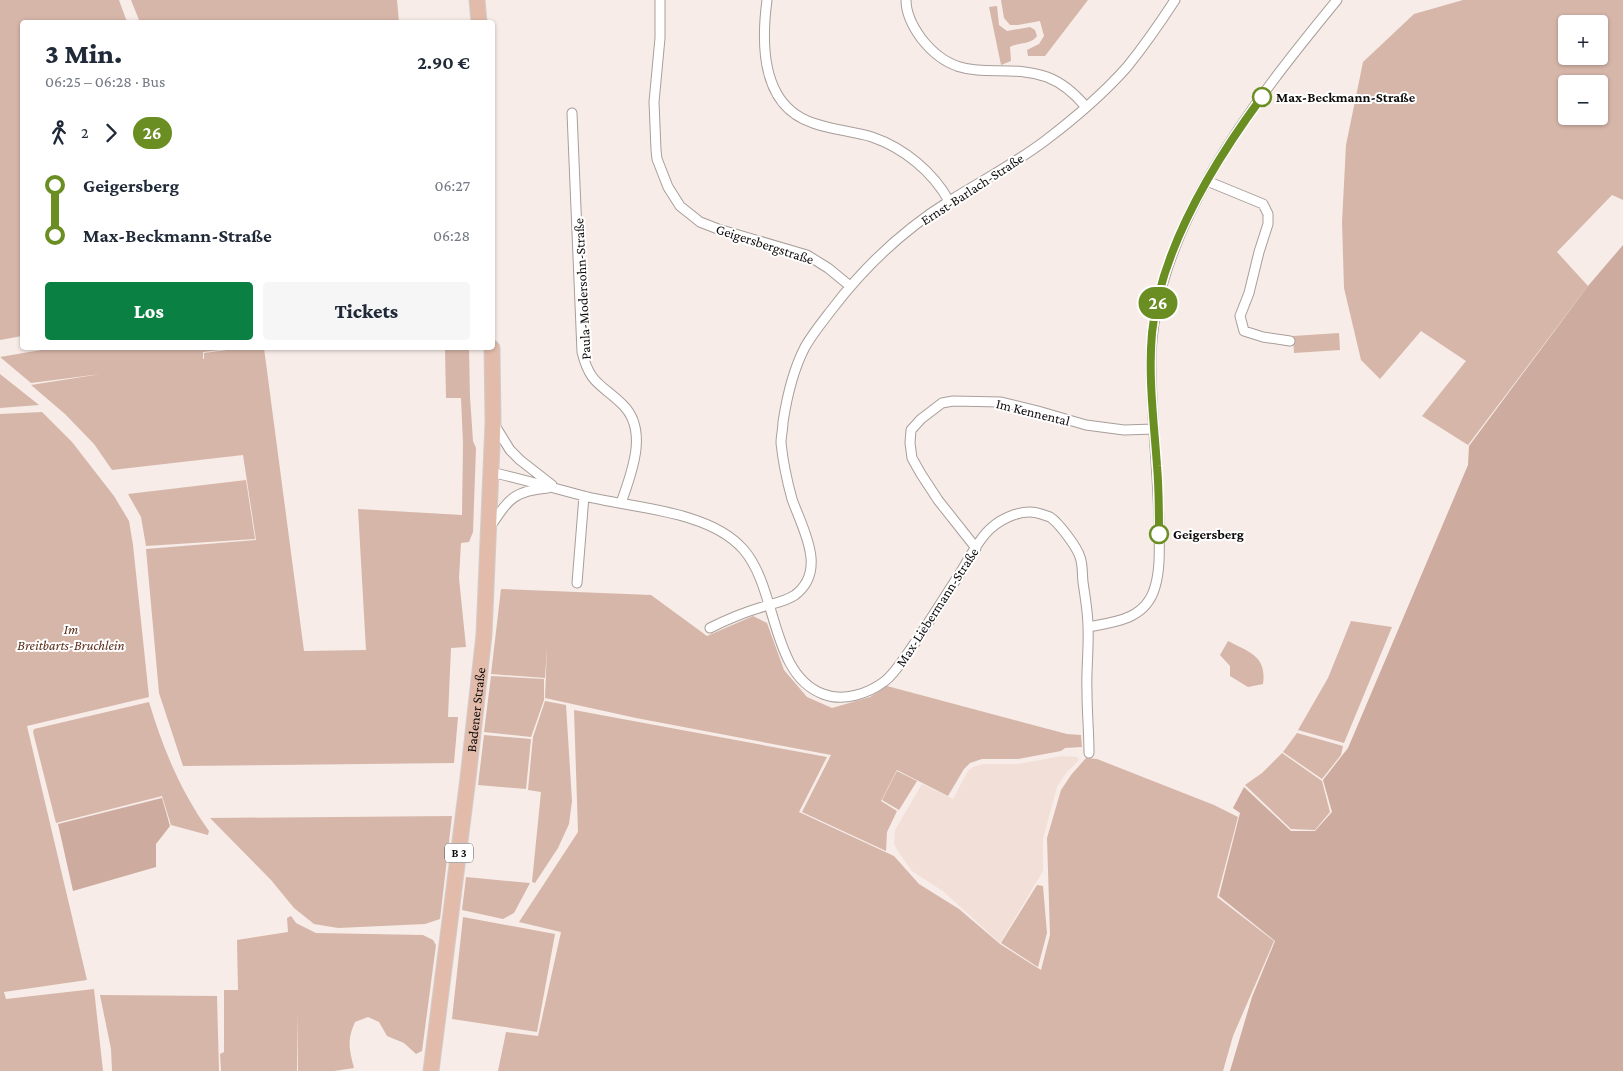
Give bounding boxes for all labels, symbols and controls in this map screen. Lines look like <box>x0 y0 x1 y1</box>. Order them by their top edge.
map controls <box>1558 15 1608 125</box>
button: + <box>1558 15 1608 65</box>
text: 3 Min. <box>45 38 122 69</box>
text: 2.90 € <box>417 52 470 73</box>
text: 06:25 – 06:28 · Bus <box>45 73 165 90</box>
button: − <box>1558 75 1608 125</box>
marker: Max-Beckmann-Straße <box>1252 87 1272 107</box>
place label: Max-Beckmann-Straße <box>1276 89 1416 105</box>
icon: walk <box>45 119 73 147</box>
icon: forward <box>97 119 125 147</box>
text: 26 <box>143 123 162 143</box>
text: 2 <box>81 124 89 141</box>
street label: Ernst-Barlach-Straße <box>918 150 1026 228</box>
text: Geigersberg <box>83 175 179 196</box>
text: 06:27 <box>434 177 470 194</box>
street label: Paula-Modersohn-Straße <box>570 218 594 360</box>
street label: Geigersbergstraße <box>714 221 816 267</box>
text: Max-Beckmann-Straße <box>83 225 272 246</box>
text: 06:28 <box>433 227 470 244</box>
button: Los <box>45 282 253 340</box>
button: Tickets <box>263 282 470 340</box>
line badge: 26 <box>1136 287 1180 319</box>
text: 26 <box>1148 293 1168 313</box>
street label: Im Kennental <box>994 395 1072 429</box>
marker: Geigersberg <box>1149 524 1169 544</box>
place label: Geigersberg <box>1173 526 1244 542</box>
street label: Max-Liebermann-Straße <box>892 544 982 670</box>
park label: Im Breitbarts-Bruchlein <box>17 621 125 653</box>
street label: Badener Straße <box>463 666 488 753</box>
road number: B 3 <box>445 844 473 862</box>

